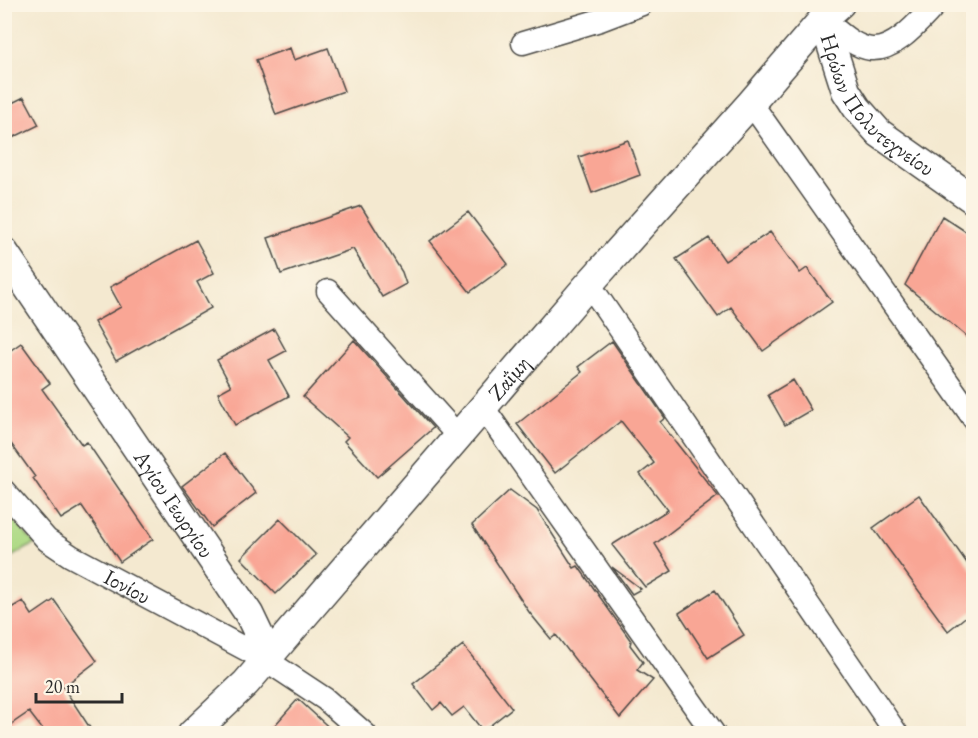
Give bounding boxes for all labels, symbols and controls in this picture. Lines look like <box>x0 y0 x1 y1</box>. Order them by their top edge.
street label: Ηρώων Πολυτεχνείου <box>814 30 940 183</box>
street label: Ζαΐμη <box>481 349 536 407</box>
street label: Αγίου Γεωργίου <box>127 444 221 564</box>
street label: Ιονίου <box>99 562 156 611</box>
scale bar <box>36 666 122 704</box>
text: 20 m <box>45 675 80 698</box>

